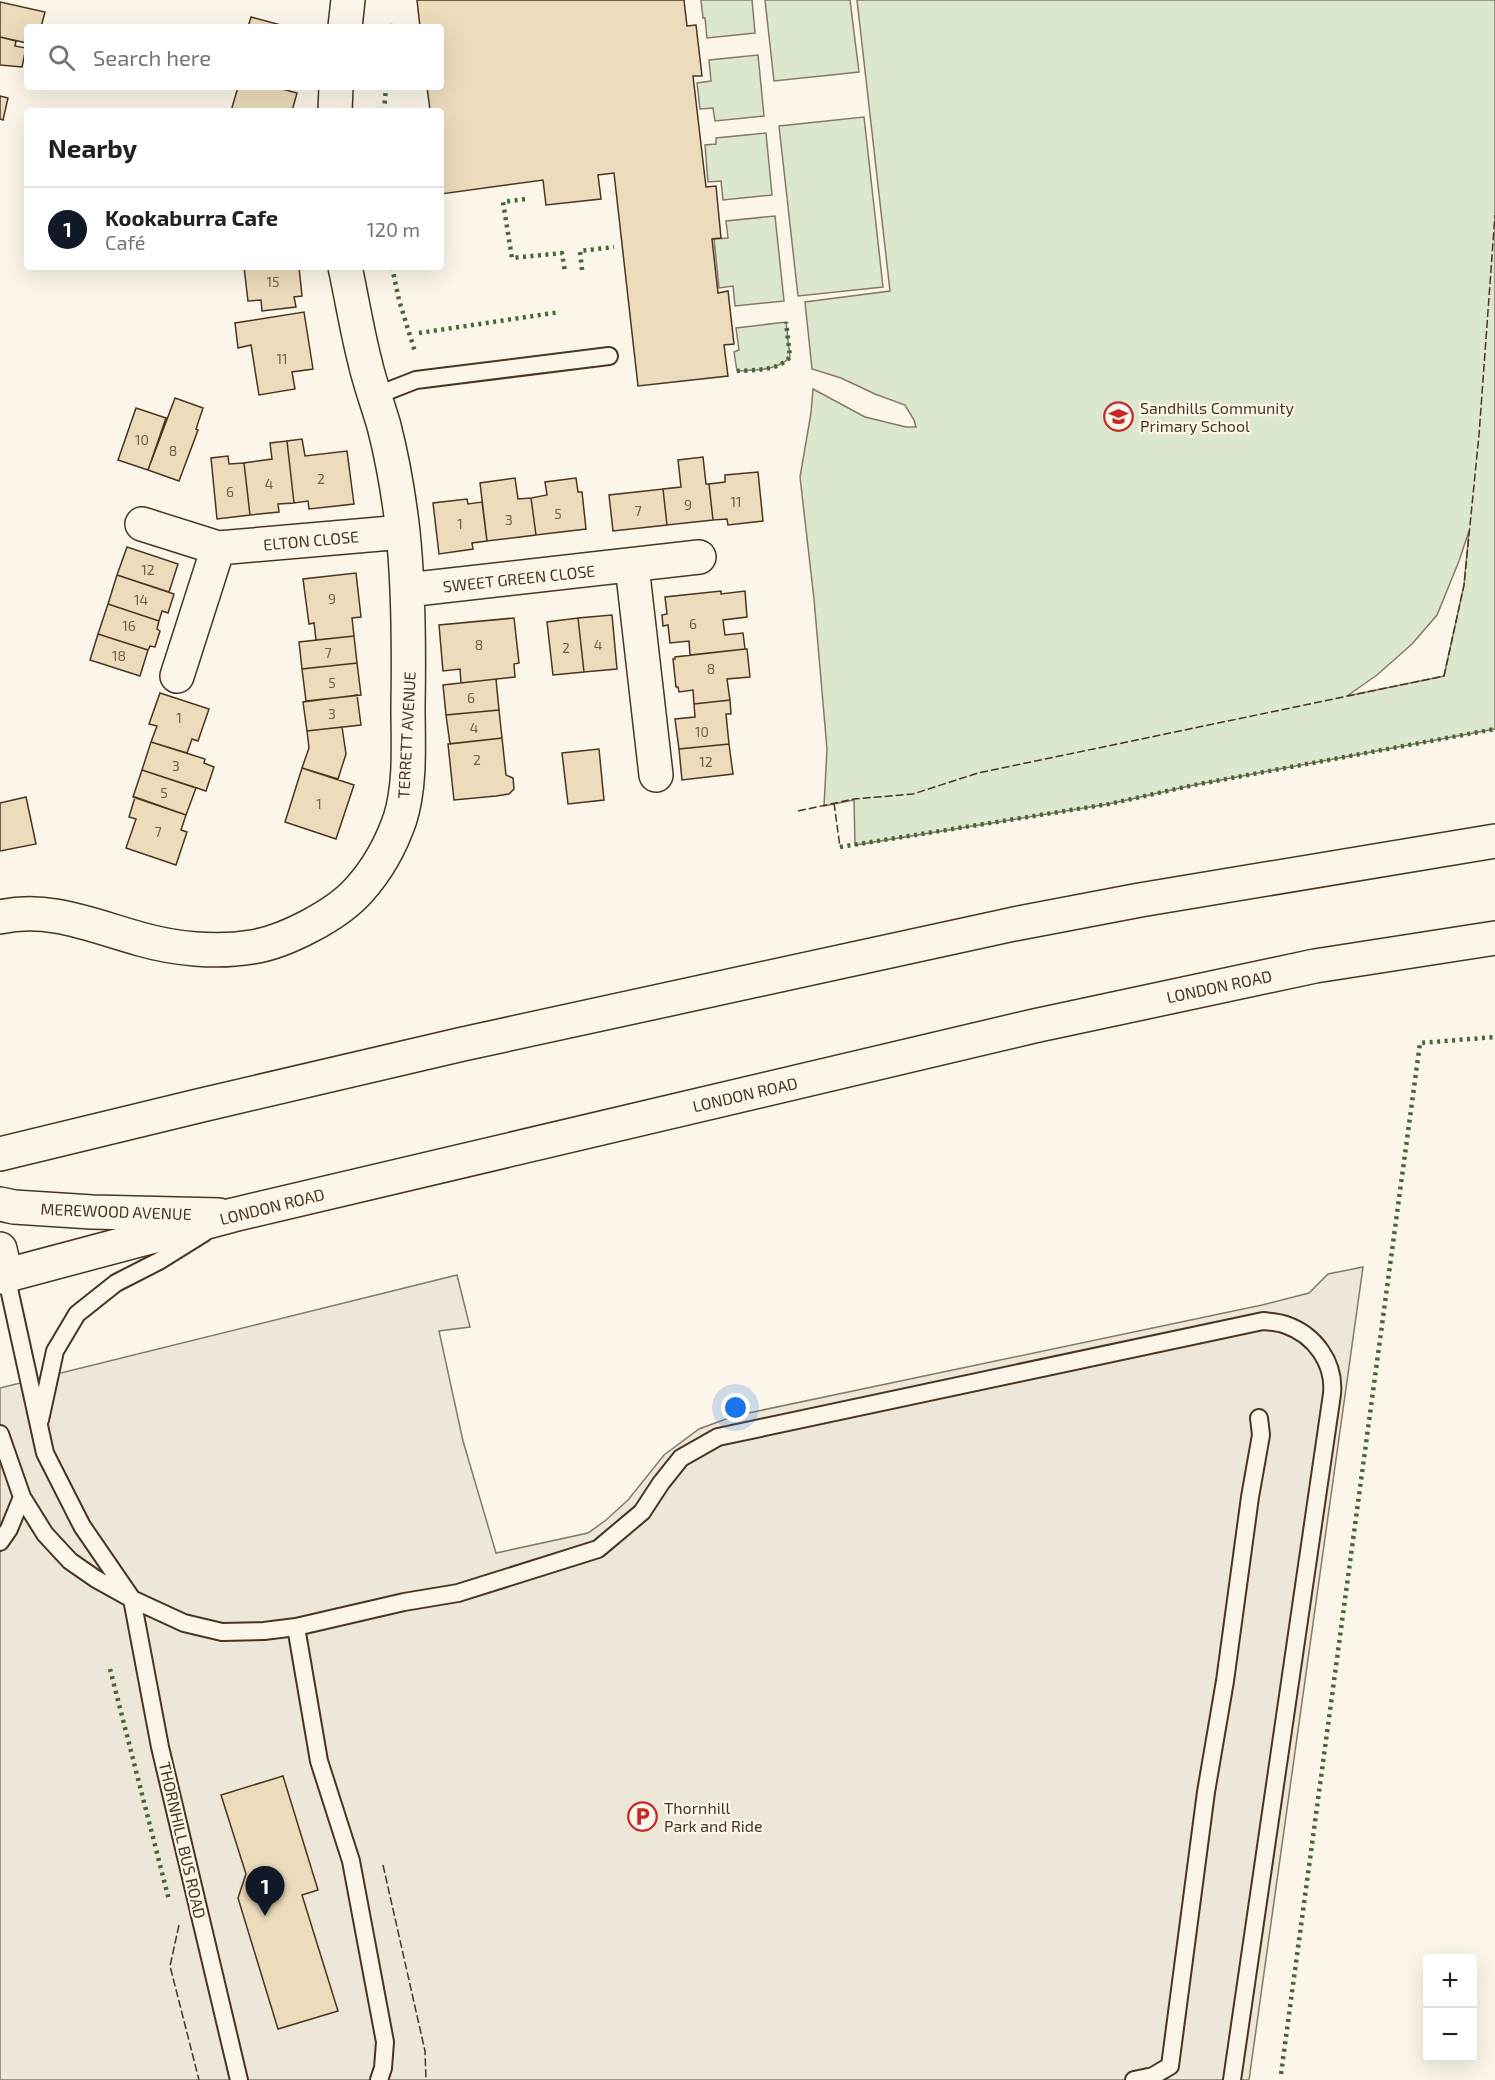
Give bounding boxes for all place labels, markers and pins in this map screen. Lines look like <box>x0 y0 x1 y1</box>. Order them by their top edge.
place label: Sandhills Community Primary School <box>1140 398 1294 435</box>
school or university icon: Sandhills Community Primary School <box>1103 400 1135 432</box>
place label: Thornhill Park and Ride <box>664 1798 763 1835</box>
parking icon: Thornhill Park and Ride <box>627 1800 659 1832</box>
pin: 1 <box>246 1866 284 1916</box>

